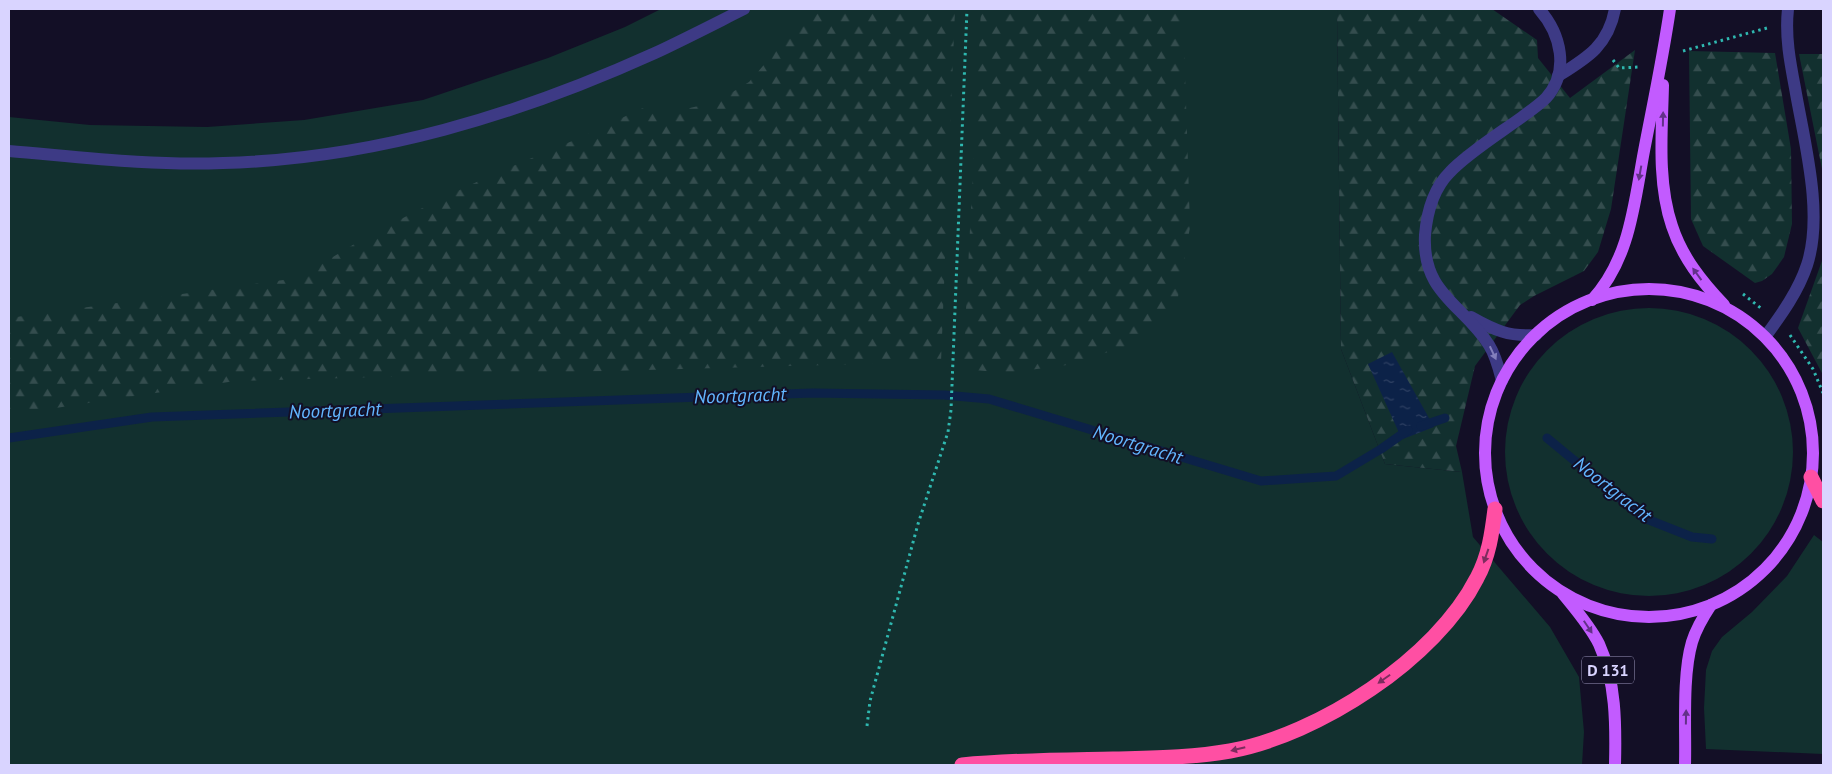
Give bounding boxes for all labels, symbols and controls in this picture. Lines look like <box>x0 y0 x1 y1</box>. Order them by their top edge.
one-way arrow <box>1659 111 1667 127</box>
one-way arrow <box>1635 166 1643 182</box>
one-way arrow <box>1692 267 1702 281</box>
one-way arrow <box>1489 346 1498 361</box>
water label: Noortgracht <box>693 381 788 409</box>
water label: Noortgracht <box>288 396 383 424</box>
water label: Noortgracht <box>1090 419 1187 469</box>
water label: Noortgracht <box>1569 451 1658 528</box>
one-way arrow <box>1482 549 1489 564</box>
one-way arrow <box>1583 620 1593 634</box>
road number: D 131 <box>1582 656 1634 684</box>
one-way arrow <box>1377 674 1391 684</box>
one-way arrow <box>1682 708 1690 724</box>
one-way arrow <box>1230 745 1245 753</box>

